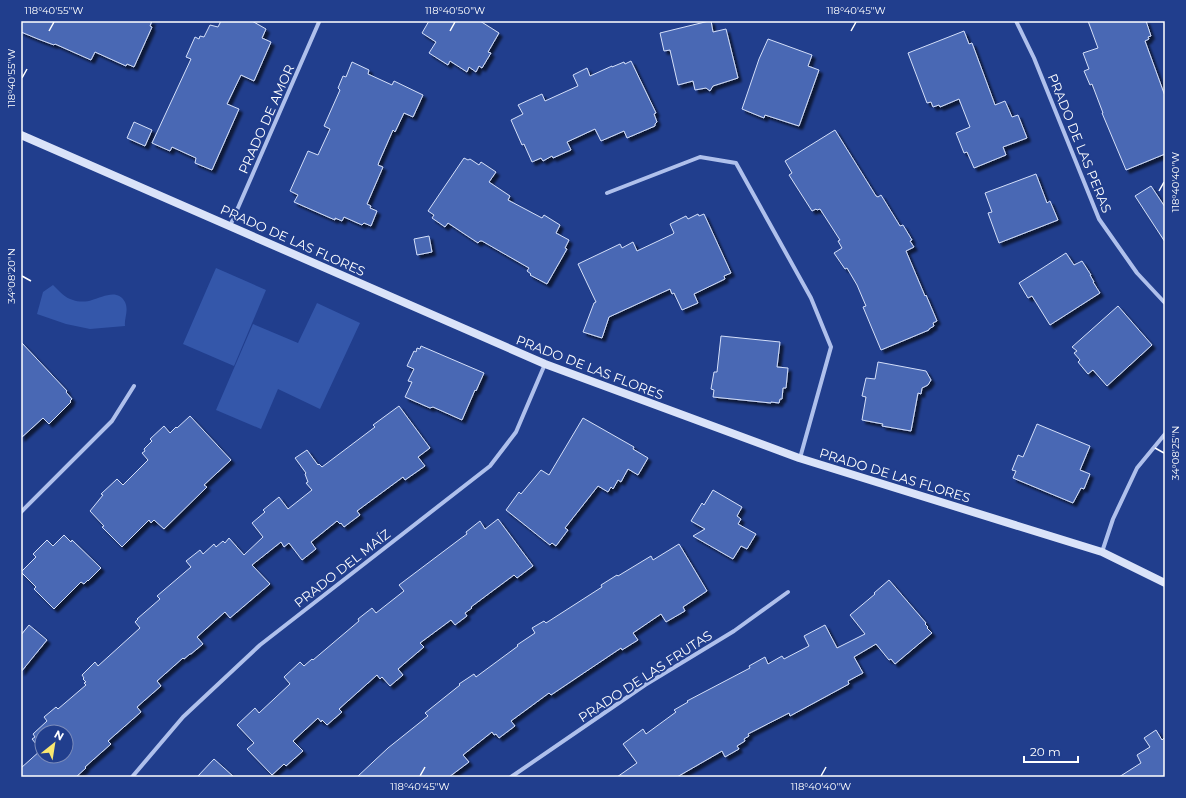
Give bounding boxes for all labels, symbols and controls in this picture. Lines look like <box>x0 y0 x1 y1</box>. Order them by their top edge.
text: 118°40'55"W <box>25 4 83 17</box>
text: 118°40'50"W <box>425 4 485 17</box>
text: 118°40'45"W <box>826 4 886 17</box>
text: 118°40'55"W <box>5 49 18 107</box>
street label: PRADO DE AMOR <box>235 62 297 176</box>
street label: PRADO DE LAS PERAS <box>1045 71 1115 215</box>
text: 118°40'40"W <box>1169 152 1182 212</box>
street label: PRADO DE LAS FLORES <box>218 201 368 279</box>
text: 34°08'20"N <box>5 248 18 304</box>
street label: PRADO DE LAS FLORES <box>514 331 666 403</box>
text: 34°08'25"N <box>1169 426 1182 480</box>
street label: PRADO DE LAS FLORES <box>818 444 972 506</box>
street label: PRADO DEL MAÍZ <box>291 525 394 611</box>
street label: PRADO DE LAS FRUTAS <box>575 627 715 725</box>
north arrow <box>34 724 74 764</box>
text: N <box>52 727 66 744</box>
scale bar <box>1024 738 1078 764</box>
text: 20 m <box>1030 744 1061 759</box>
text: 118°40'45"W <box>390 780 450 793</box>
text: 118°40'40"W <box>791 780 851 793</box>

